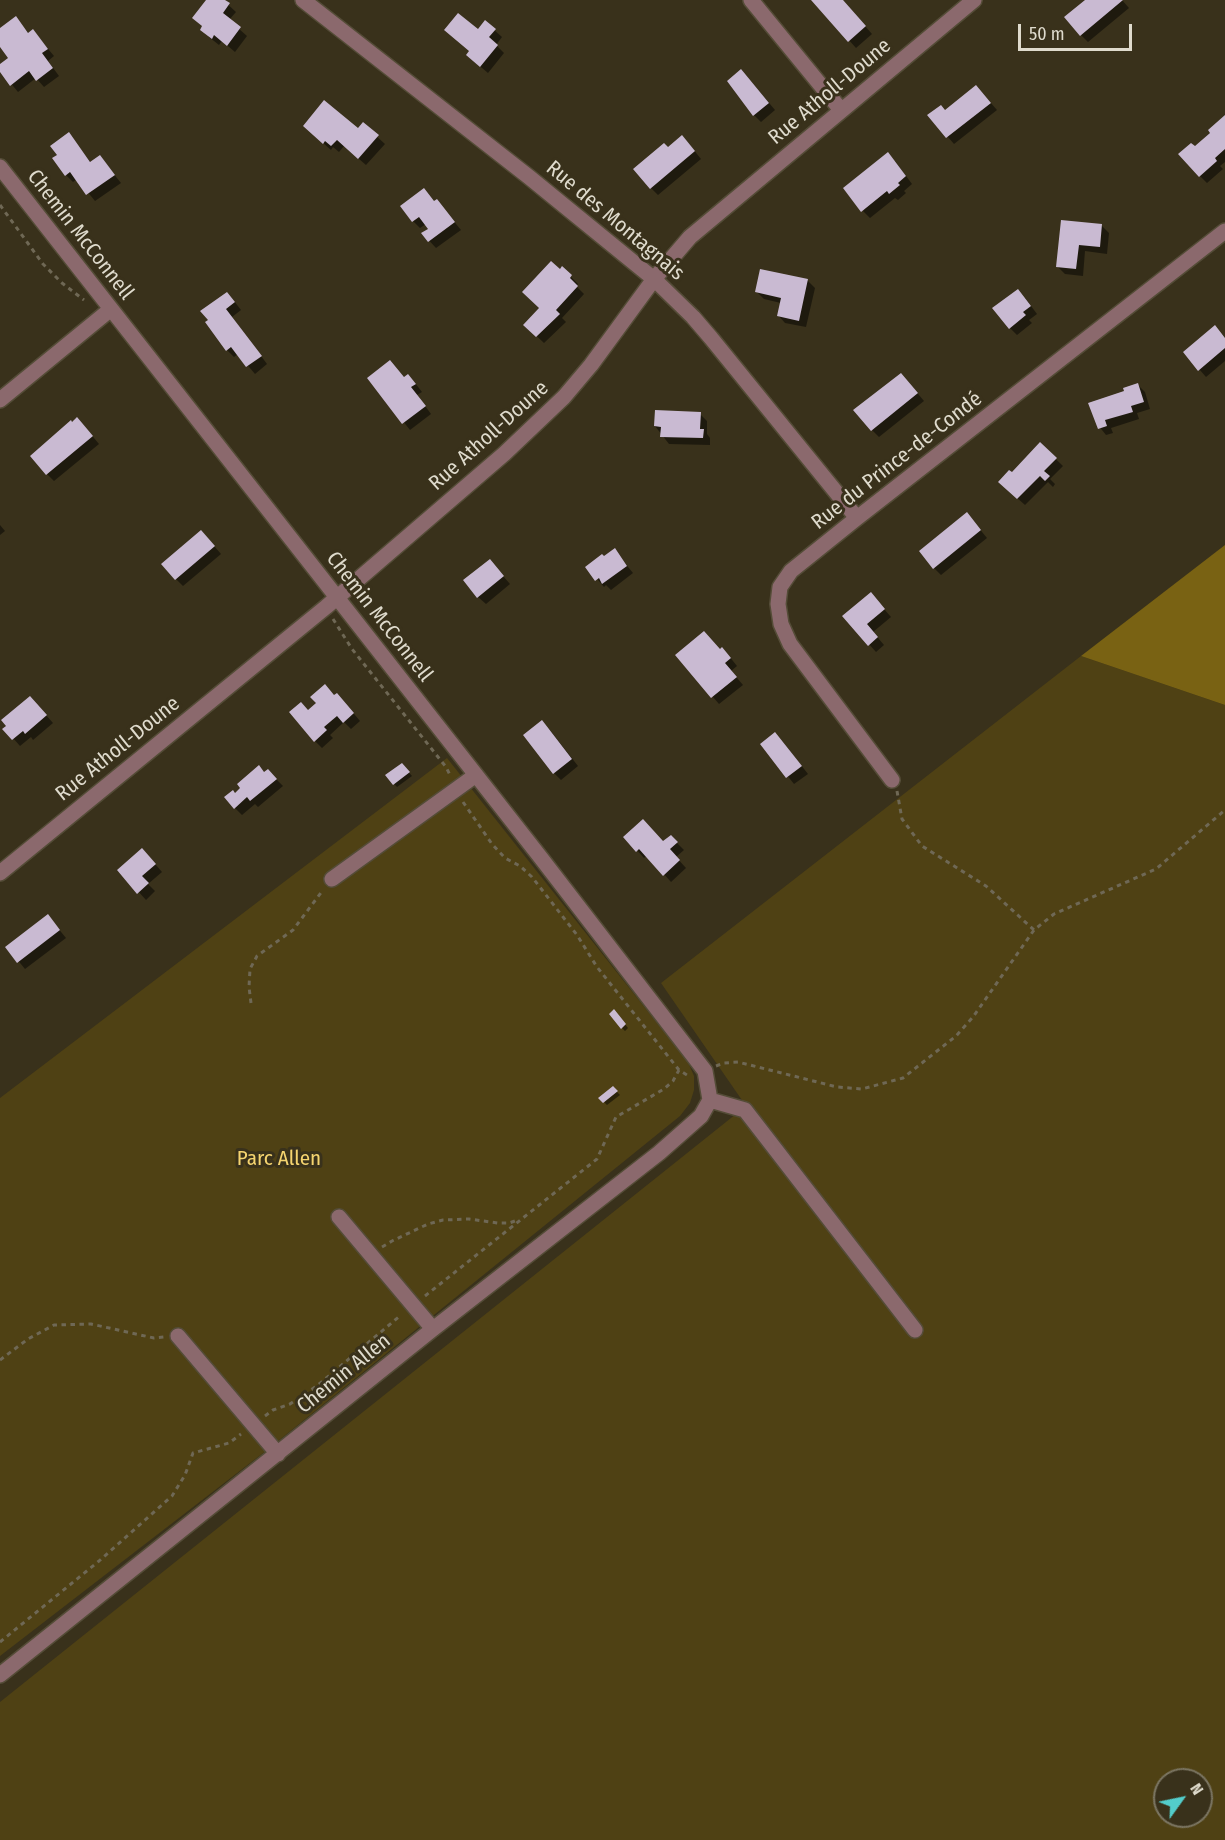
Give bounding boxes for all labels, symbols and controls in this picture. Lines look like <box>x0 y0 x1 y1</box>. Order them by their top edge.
scale bar <box>1021 12 1135 50</box>
text: 50 m <box>1029 23 1065 45</box>
street label: Rue Atholl-Doune <box>764 33 896 151</box>
street label: Rue des Montagnais <box>541 156 689 286</box>
street label: Chemin McConnell <box>21 165 139 305</box>
street label: Rue Atholl-Doune <box>424 376 554 496</box>
street label: Rue du Prince-de-Condé <box>807 387 987 535</box>
street label: Chemin McConnell <box>320 547 438 687</box>
street label: Rue Atholl-Doune <box>51 691 185 807</box>
park label: Parc Allen <box>237 1146 321 1172</box>
street label: Chemin Allen <box>292 1329 396 1419</box>
north arrow <box>1153 1768 1213 1828</box>
text: N <box>1186 1780 1207 1798</box>

